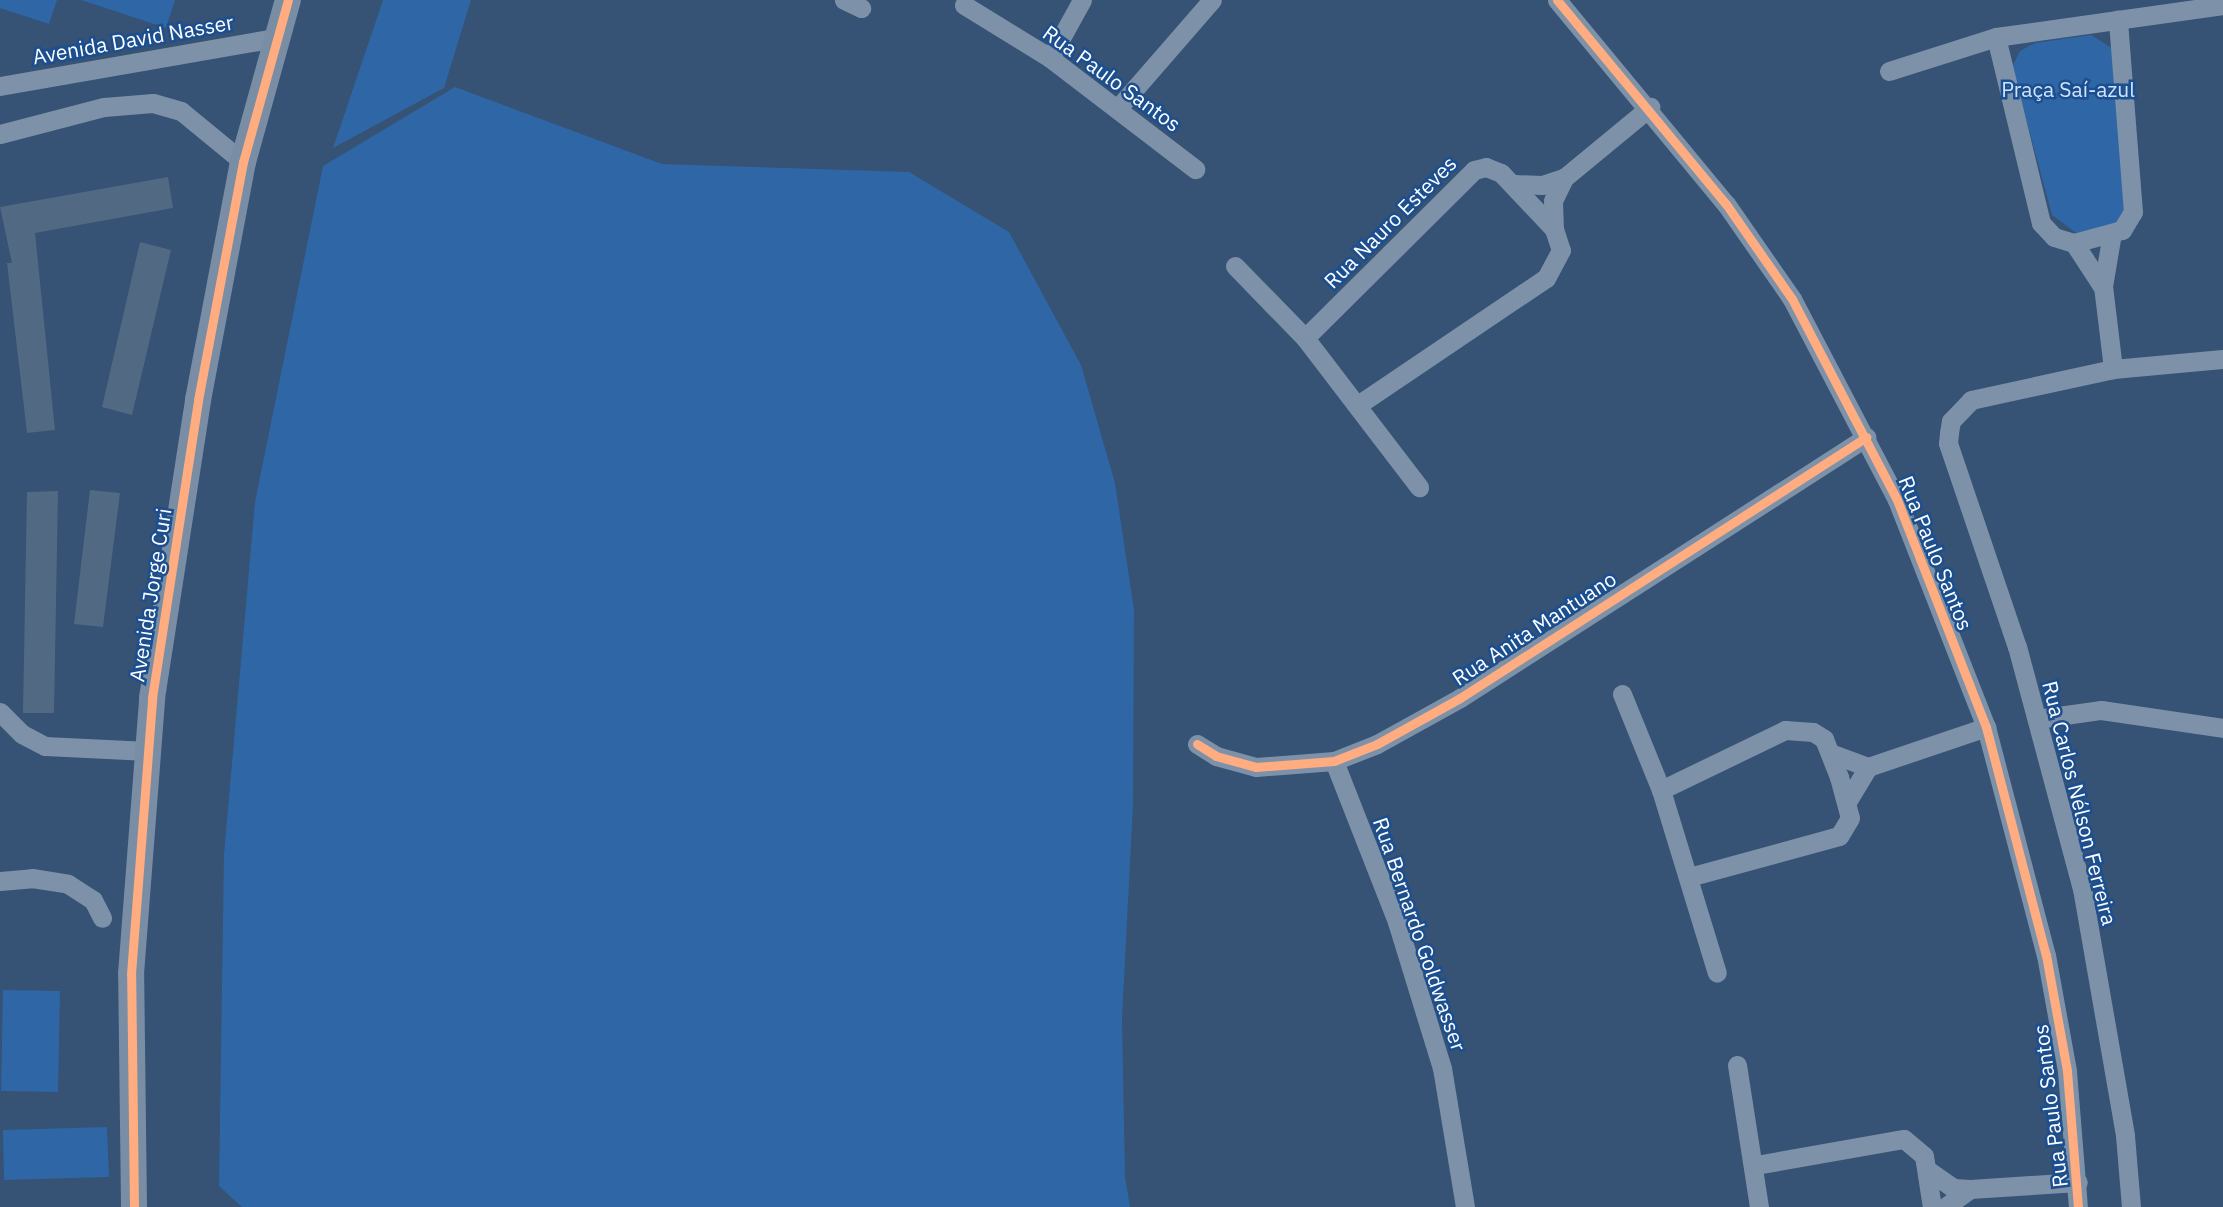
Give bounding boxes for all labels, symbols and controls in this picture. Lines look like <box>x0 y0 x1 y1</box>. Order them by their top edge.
street label: Avenida David Nasser <box>30 9 236 69</box>
street label: Rua Paulo Santos <box>1038 20 1186 136</box>
park label: Praça Saí-azul <box>2001 76 2135 102</box>
street label: Rua Nauro Esteves <box>1319 151 1461 293</box>
street label: Rua Paulo Santos <box>1894 472 1978 634</box>
street label: Avenida Jorge Curi <box>124 506 176 684</box>
street label: Rua Anita Mantuano <box>1447 566 1621 690</box>
street label: Rua Carlos Nélson Ferreira <box>2037 678 2123 928</box>
street label: Rua Bernardo Goldwasser <box>1368 814 1472 1054</box>
street label: Rua Paulo Santos <box>2027 1023 2073 1189</box>

